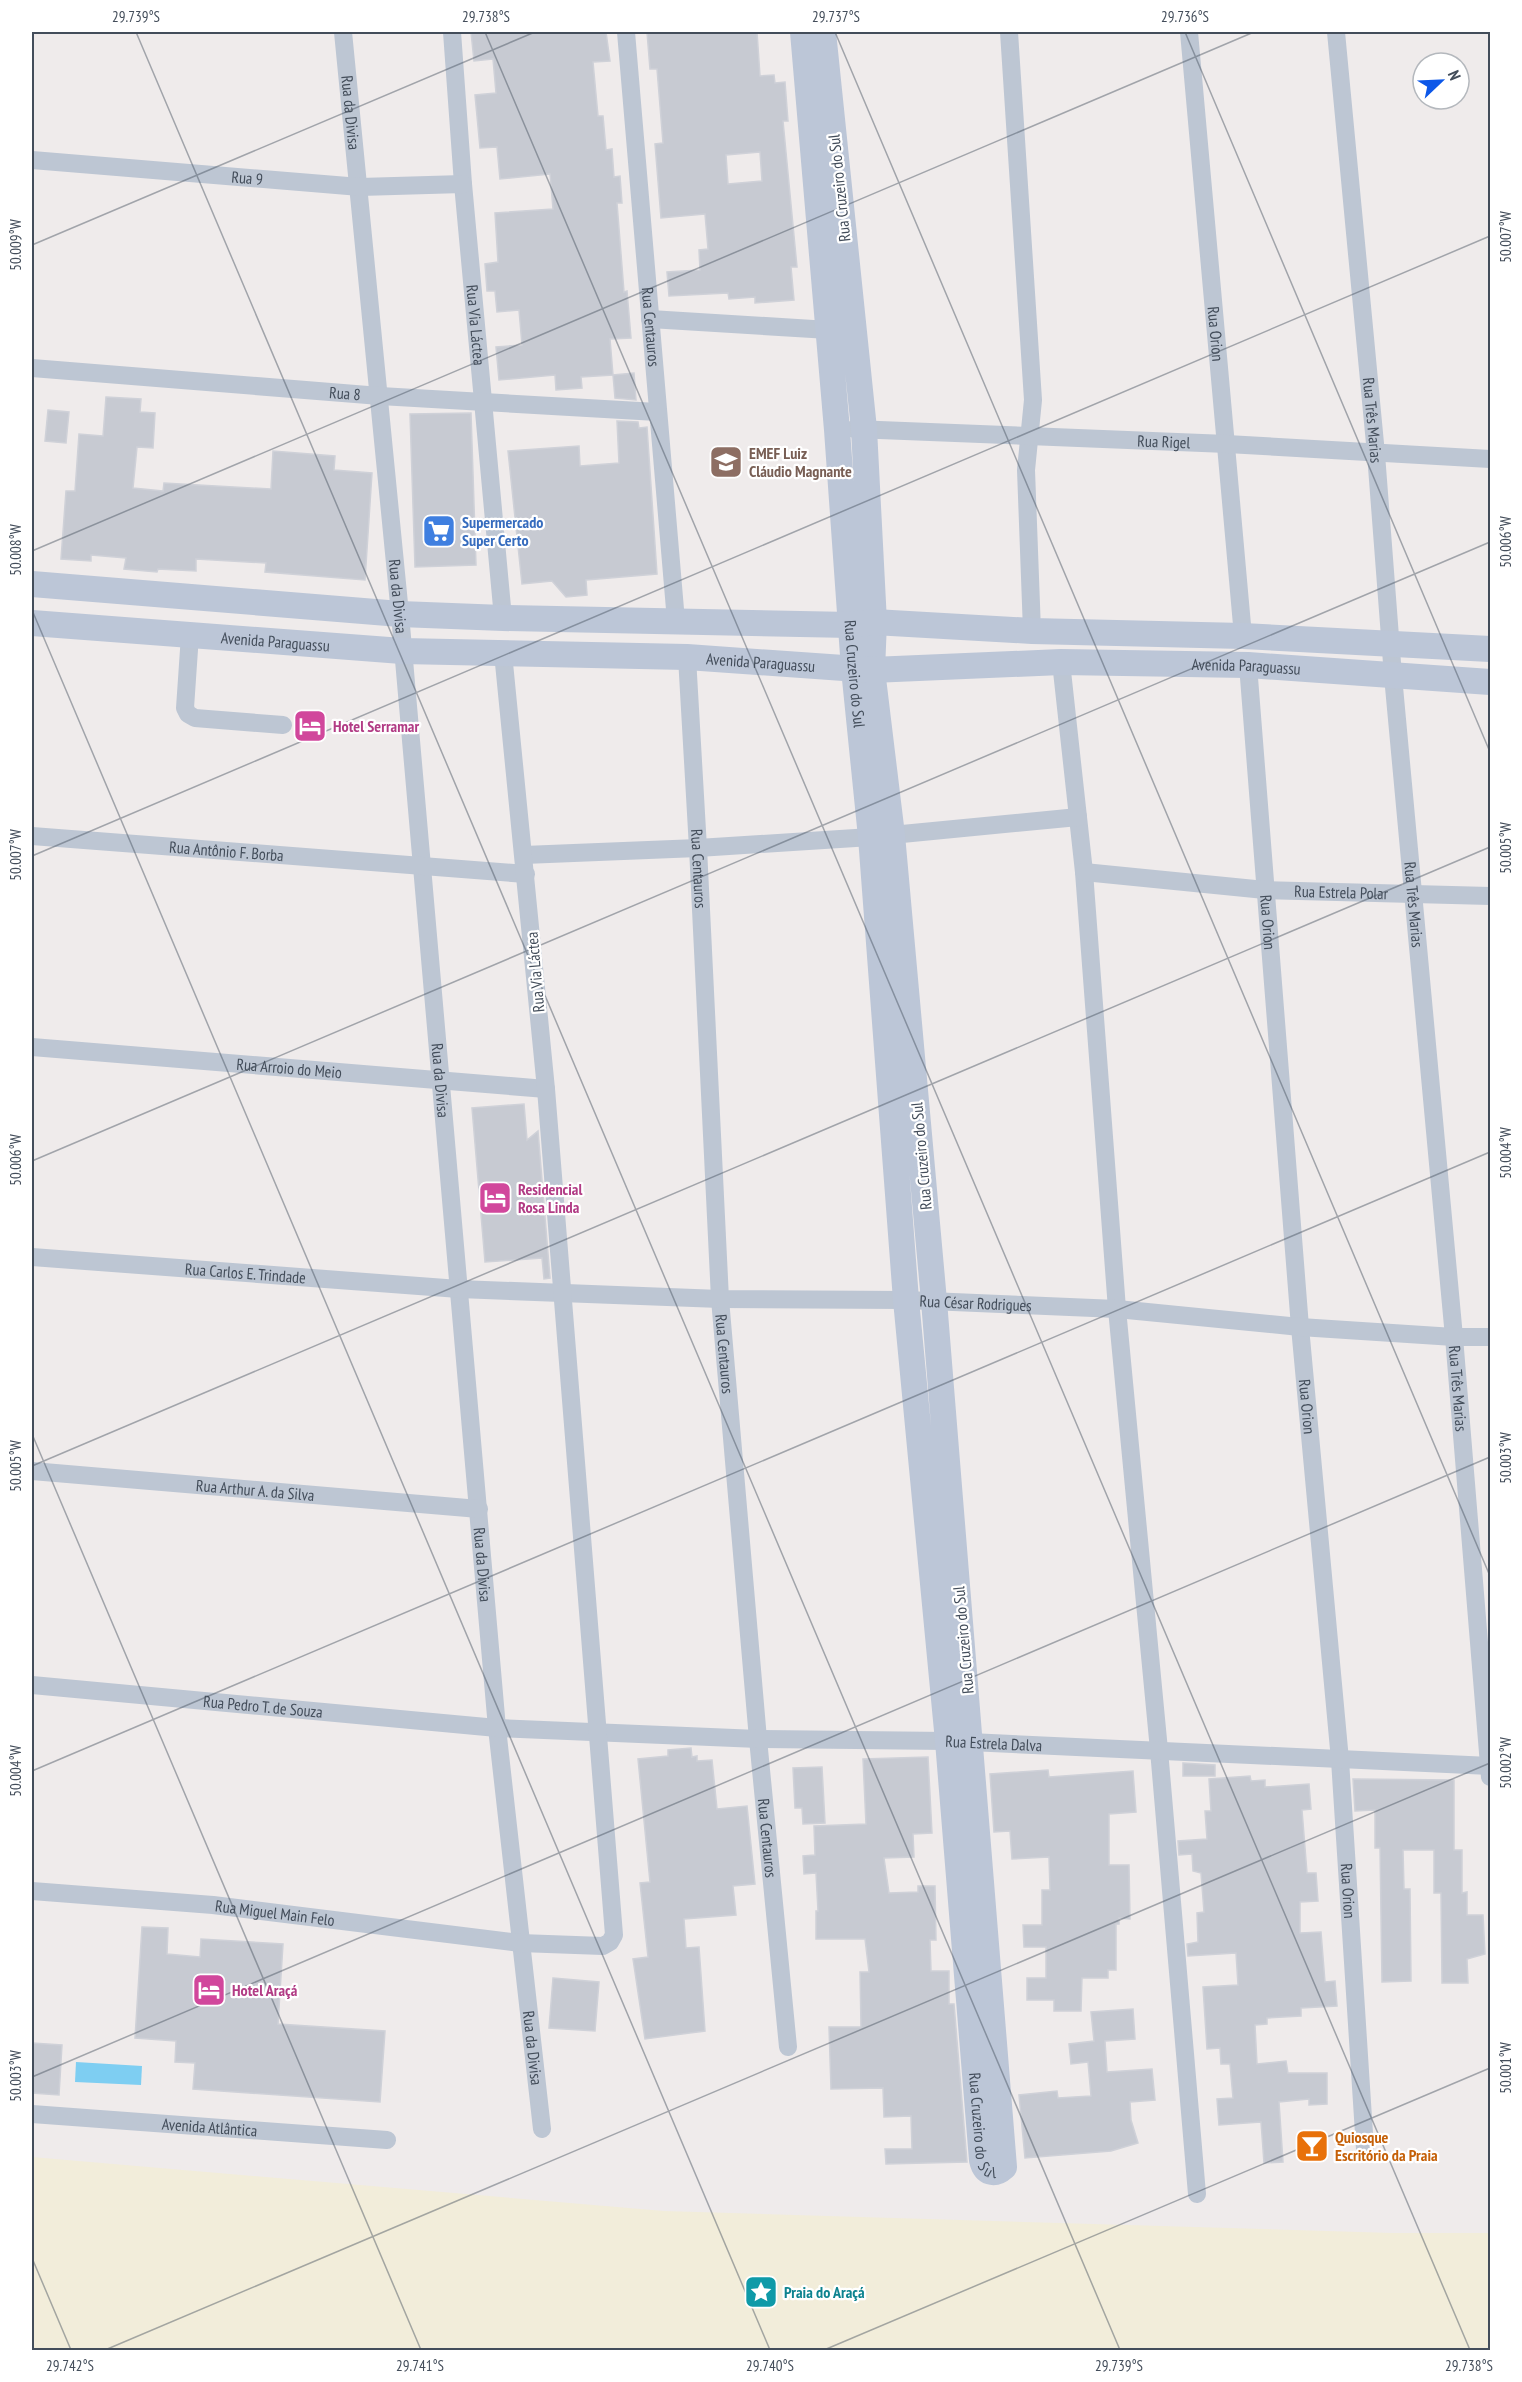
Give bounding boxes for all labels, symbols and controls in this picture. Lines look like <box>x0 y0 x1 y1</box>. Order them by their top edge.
text: 29.739°S <box>112 7 160 26</box>
text: 29.738°S <box>462 7 510 26</box>
text: 29.737°S <box>812 7 860 26</box>
text: 29.736°S <box>1161 7 1209 26</box>
north arrow <box>1411 51 1471 111</box>
text: N <box>1444 67 1466 83</box>
street label: Rua da Divisa <box>337 75 364 151</box>
street label: Rua Cruzeiro do Sul <box>823 133 855 243</box>
street label: Rua 9 <box>231 166 264 189</box>
text: 50.007°W <box>1496 211 1515 263</box>
text: 50.009°W <box>6 219 25 271</box>
street label: Rua Via Láctea <box>462 284 490 366</box>
street label: Rua Centauros <box>638 286 664 367</box>
street label: Rua Orion <box>1204 305 1228 362</box>
street label: Rua Três Marias <box>1359 377 1387 464</box>
street label: Rua 8 <box>328 382 362 404</box>
street label: Rua Rigel <box>1137 430 1191 453</box>
place label: EMEF Luiz Cláudio Magnante <box>749 443 852 481</box>
school or university icon: EMEF Luiz Cláudio Magnante <box>708 444 744 480</box>
place label: Supermercado Super Certo <box>462 512 543 550</box>
supermarket icon: Supermercado Super Certo <box>421 513 457 549</box>
text: 50.006°W <box>1496 516 1515 568</box>
text: 50.008°W <box>6 524 25 576</box>
street label: Rua da Divisa <box>385 558 412 634</box>
street label: Rua Cruzeiro do Sul <box>841 619 870 729</box>
street label: Avenida Paraguassu <box>220 627 331 656</box>
street label: Avenida Paraguassu <box>706 648 816 676</box>
street label: Avenida Paraguassu <box>1191 654 1301 679</box>
hotel icon: Hotel Serramar <box>292 708 328 744</box>
place label: Hotel Serramar <box>333 716 419 736</box>
text: 50.005°W <box>1496 822 1515 874</box>
street label: Rua Centauros <box>687 828 711 909</box>
text: 50.007°W <box>6 829 25 881</box>
street label: Rua Antônio F. Borba <box>168 837 284 865</box>
street label: Rua Três Marias <box>1400 861 1428 948</box>
street label: Rua Estrela Polar <box>1294 881 1389 903</box>
street label: Rua Orion <box>1256 894 1280 950</box>
street label: Rua Via Láctea <box>522 931 548 1013</box>
street label: Rua da Divisa <box>427 1042 454 1118</box>
street label: Rua Arroio do Meio <box>236 1054 343 1082</box>
street label: Rua Cruzeiro do Sul <box>906 1101 936 1211</box>
text: 50.004°W <box>1496 1127 1515 1179</box>
text: 50.006°W <box>6 1134 25 1186</box>
place label: Residencial Rosa Linda <box>518 1179 582 1217</box>
hotel icon: Residencial Rosa Linda <box>477 1180 513 1216</box>
street label: Rua Carlos E. Trindade <box>184 1258 307 1287</box>
street label: Rua César Rodrigues <box>919 1291 1032 1315</box>
street label: Rua Centauros <box>711 1313 738 1394</box>
street label: Rua Três Marias <box>1445 1345 1472 1432</box>
street label: Rua Orion <box>1295 1378 1320 1435</box>
text: 50.003°W <box>1496 1432 1515 1484</box>
text: 50.005°W <box>6 1440 25 1492</box>
street label: Rua Arthur A. da Silva <box>195 1475 315 1505</box>
street label: Rua da Divisa <box>470 1527 496 1603</box>
street label: Rua Cruzeiro do Sul <box>948 1585 978 1695</box>
street label: Rua Pedro T. de Souza <box>202 1691 324 1722</box>
street label: Rua Estrela Dalva <box>945 1731 1043 1755</box>
text: 50.002°W <box>1496 1737 1515 1789</box>
text: 50.004°W <box>6 1745 25 1797</box>
street label: Rua Centauros <box>754 1798 781 1879</box>
street label: Rua Orion <box>1337 1863 1360 1919</box>
street label: Rua Miguel Main Felo <box>214 1895 336 1930</box>
hotel icon: Hotel Araçá <box>191 1972 227 2008</box>
place label: Hotel Araçá <box>232 1980 298 2000</box>
street label: Rua da Divisa <box>519 2010 547 2086</box>
text: 50.001°W <box>1496 2042 1515 2094</box>
text: 50.003°W <box>6 2050 25 2102</box>
street label: Rua Cruzeiro do Sul <box>965 2072 997 2182</box>
street label: Avenida Atlântica <box>161 2114 258 2140</box>
place label: Quiosque Escritório da Praia <box>1335 2127 1438 2165</box>
bar icon: Quiosque Escritório da Praia <box>1294 2128 1330 2164</box>
place icon: Praia do Araçá <box>743 2274 779 2310</box>
place label: Praia do Araçá <box>784 2282 865 2302</box>
text: 29.742°S <box>46 2356 94 2375</box>
text: 29.741°S <box>396 2356 444 2375</box>
text: 29.740°S <box>746 2356 794 2375</box>
text: 29.739°S <box>1095 2356 1143 2375</box>
text: 29.738°S <box>1445 2356 1493 2375</box>

